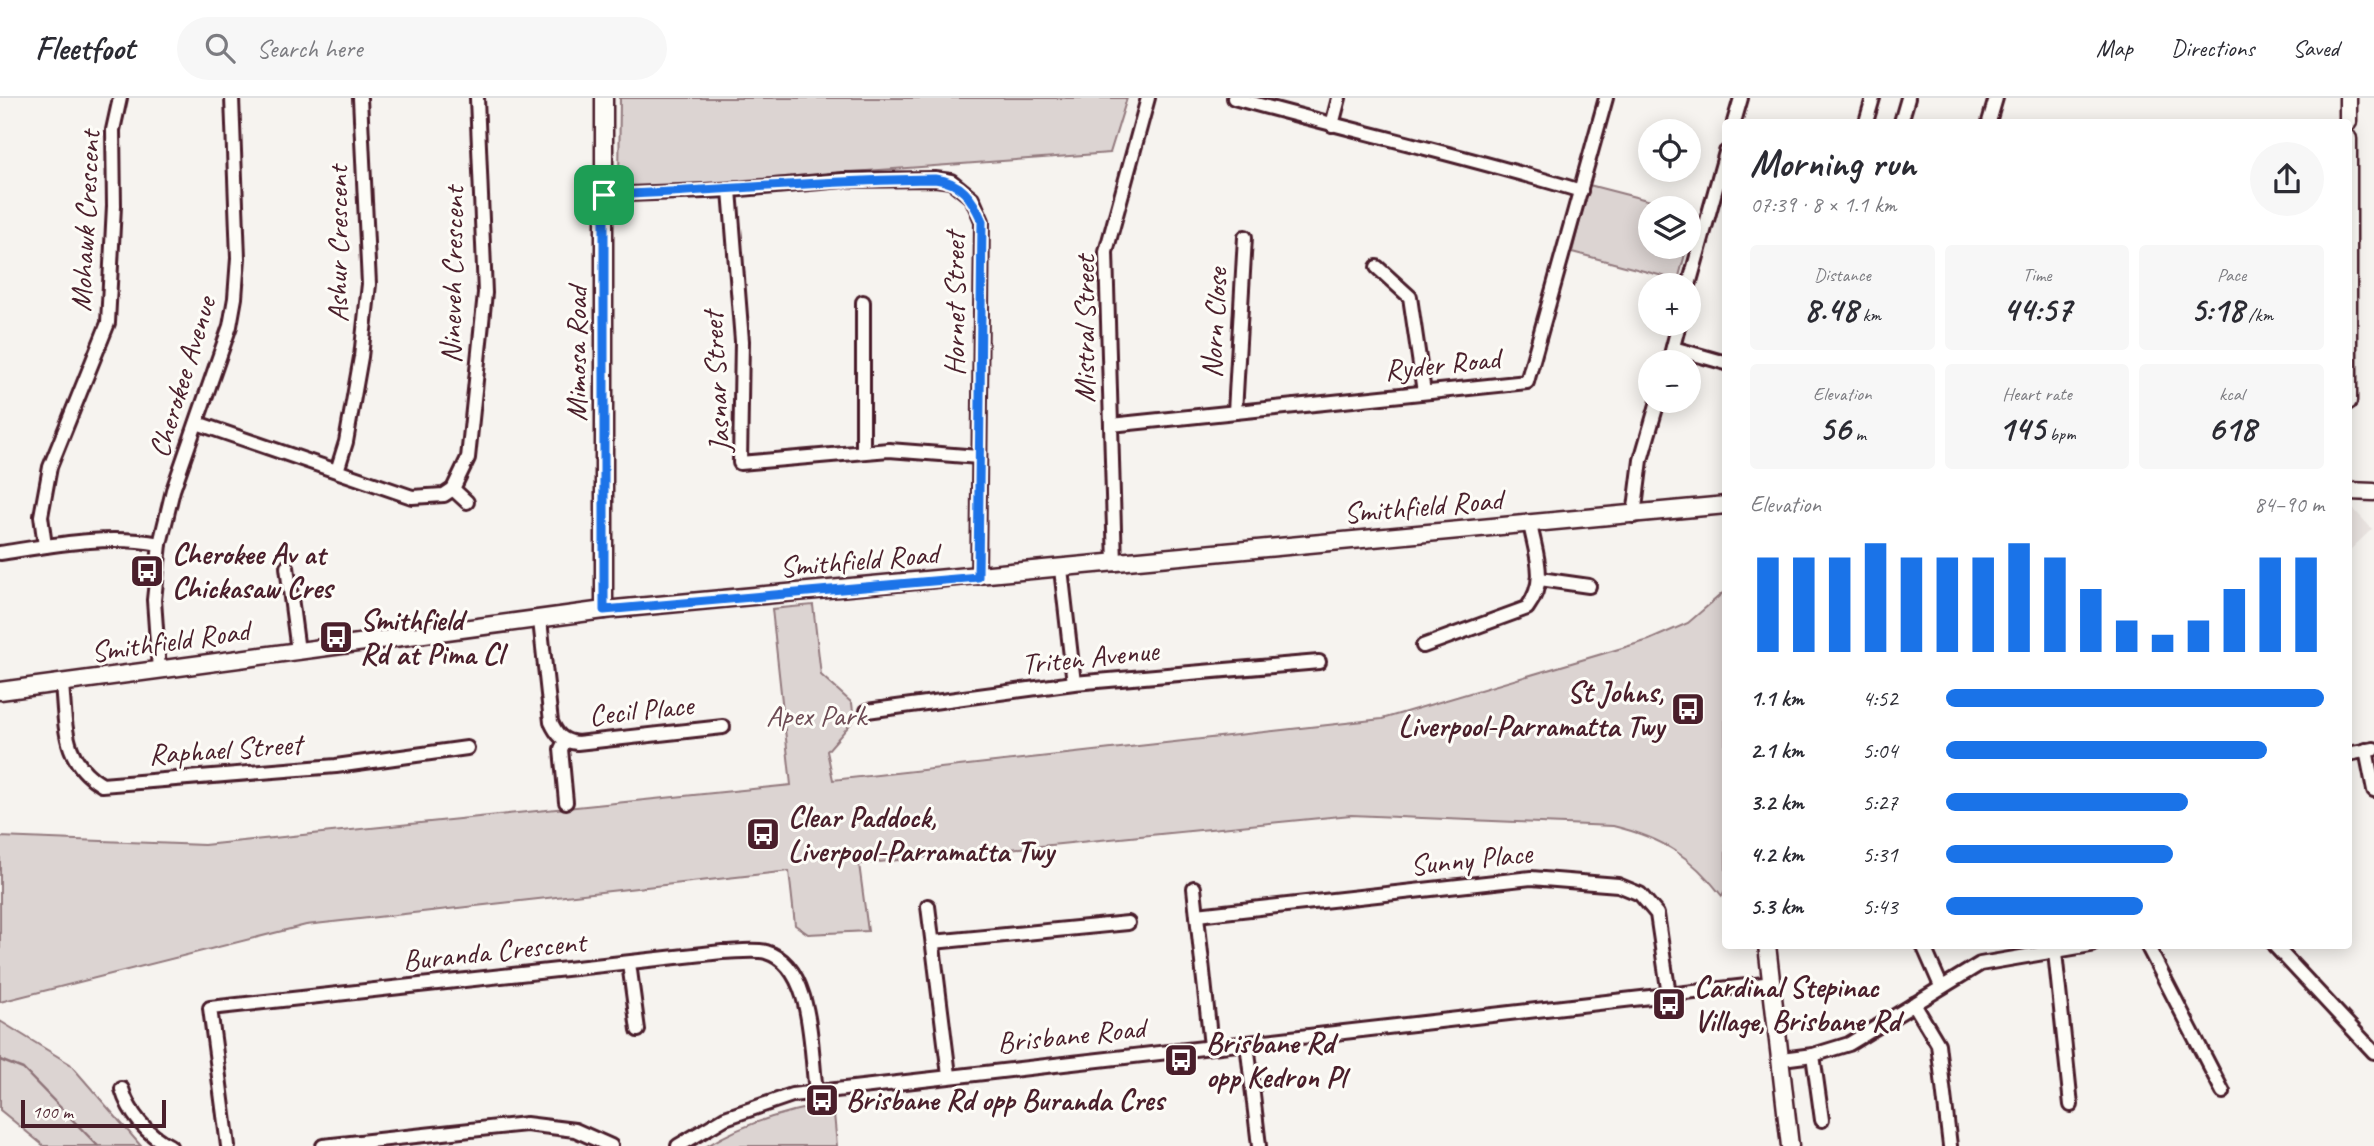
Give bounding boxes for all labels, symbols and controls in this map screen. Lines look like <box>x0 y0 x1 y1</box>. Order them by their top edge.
search box <box>177 17 667 80</box>
text: Fleetfoot <box>35 27 135 69</box>
icon: search <box>201 29 239 67</box>
text: Search here <box>257 32 363 65</box>
text: Map <box>2096 33 2133 63</box>
text: Directions <box>2171 33 2254 63</box>
text: Saved <box>2292 33 2339 63</box>
map controls <box>1638 119 1701 413</box>
button: locate <box>1638 119 1701 182</box>
street label: Mohawk Crescent <box>61 126 109 312</box>
text: Morning run <box>1750 140 1916 187</box>
button: share <box>2250 142 2324 216</box>
street label: Ashur Crescent <box>318 162 356 323</box>
pin <box>574 165 634 225</box>
icon: arrive <box>585 176 623 214</box>
street label: Nineveh Crescent <box>431 183 473 364</box>
text: 07:39 · 8 × 1.1 km <box>1750 190 1896 219</box>
button: layers <box>1638 196 1701 259</box>
street label: Hornet Street <box>935 228 973 376</box>
street label: Mistral Street <box>1065 252 1103 403</box>
text: Distance <box>1814 263 1871 287</box>
text: Time <box>2022 263 2052 287</box>
text: Pace <box>2217 263 2246 287</box>
street label: Norn Close <box>1192 265 1236 379</box>
button: + <box>1638 273 1701 336</box>
street label: Mimosa Road <box>557 282 595 421</box>
text: 8.48 <box>1804 287 1858 332</box>
text: 44:57 <box>2002 287 2072 332</box>
text: 5:18 <box>2190 287 2244 332</box>
street label: Cherokee Avenue <box>140 290 225 462</box>
text: km <box>1858 303 1881 327</box>
text: /km <box>2244 303 2273 327</box>
street label: Jasnar Street <box>693 306 739 455</box>
street label: Ryder Road <box>1382 339 1506 389</box>
button: − <box>1638 350 1701 413</box>
text: Elevation <box>1813 382 1872 406</box>
text: Heart rate <box>2002 382 2072 406</box>
text: kcal <box>2219 382 2244 406</box>
text: 56 <box>1819 406 1851 451</box>
text: 145 <box>1998 406 2045 451</box>
text: 618 <box>2208 406 2256 451</box>
text: m <box>1851 422 1866 446</box>
text: bpm <box>2045 422 2076 446</box>
street label: Smithfield Road <box>1342 480 1508 532</box>
text: Elevation <box>1750 490 1821 519</box>
text: 84–90 m <box>2254 490 2324 519</box>
street label: Smithfield Road <box>778 534 944 586</box>
place label: Cherokee Av at Chickasaw Cres <box>172 535 336 607</box>
bus stop icon: Cherokee Av at Chickasaw Cres <box>128 552 166 590</box>
place label: Smithfield Rd at Pima Cl <box>360 601 509 673</box>
street label: Smithfield Road <box>88 611 256 671</box>
bus stop icon: Smithfield Rd at Pima Cl <box>317 618 355 656</box>
street label: Triten Avenue <box>1020 631 1162 683</box>
place label: St Johns, Liverpool-Parramatta Twy <box>1398 673 1667 745</box>
text: 1.1 km <box>1750 684 1804 713</box>
text: 4:52 <box>1862 684 1898 713</box>
street label: Cecil Place <box>587 685 697 734</box>
bus stop icon: St Johns, Liverpool-Parramatta Twy <box>1669 690 1707 728</box>
park label: Apex Park <box>766 696 868 734</box>
street label: Raphael Street <box>147 724 307 773</box>
text: 2.1 km <box>1750 736 1804 765</box>
text: 5:04 <box>1862 736 1898 765</box>
text: 3.2 km <box>1750 788 1804 817</box>
text: 5:27 <box>1862 788 1898 817</box>
place label: Clear Paddock, Liverpool-Parramatta Twy <box>788 798 1057 870</box>
bus stop icon: Clear Paddock, Liverpool-Parramatta Twy <box>744 815 782 853</box>
street label: Sunny Place <box>1408 833 1536 884</box>
text: 4.2 km <box>1750 840 1804 869</box>
text: 5:31 <box>1862 840 1898 869</box>
text: 5.3 km <box>1750 892 1803 921</box>
text: 5:43 <box>1862 892 1898 921</box>
street label: Buranda Crescent <box>401 922 590 979</box>
place label: Cardinal Stepinac Village, Brisbane Rd <box>1694 968 1904 1040</box>
bus stop icon: Cardinal Stepinac Village, Brisbane Rd <box>1650 985 1688 1023</box>
street label: Brisbane Road <box>995 1008 1151 1062</box>
place label: Brisbane Rd opp Kedron Pl <box>1206 1024 1351 1096</box>
bus stop icon: Brisbane Rd opp Kedron Pl <box>1162 1041 1200 1079</box>
bus stop icon: Brisbane Rd opp Buranda Cres <box>803 1081 841 1119</box>
place label: Brisbane Rd opp Buranda Cres <box>846 1081 1168 1119</box>
scale bar <box>21 1097 166 1129</box>
text: 100 m <box>32 1100 73 1124</box>

